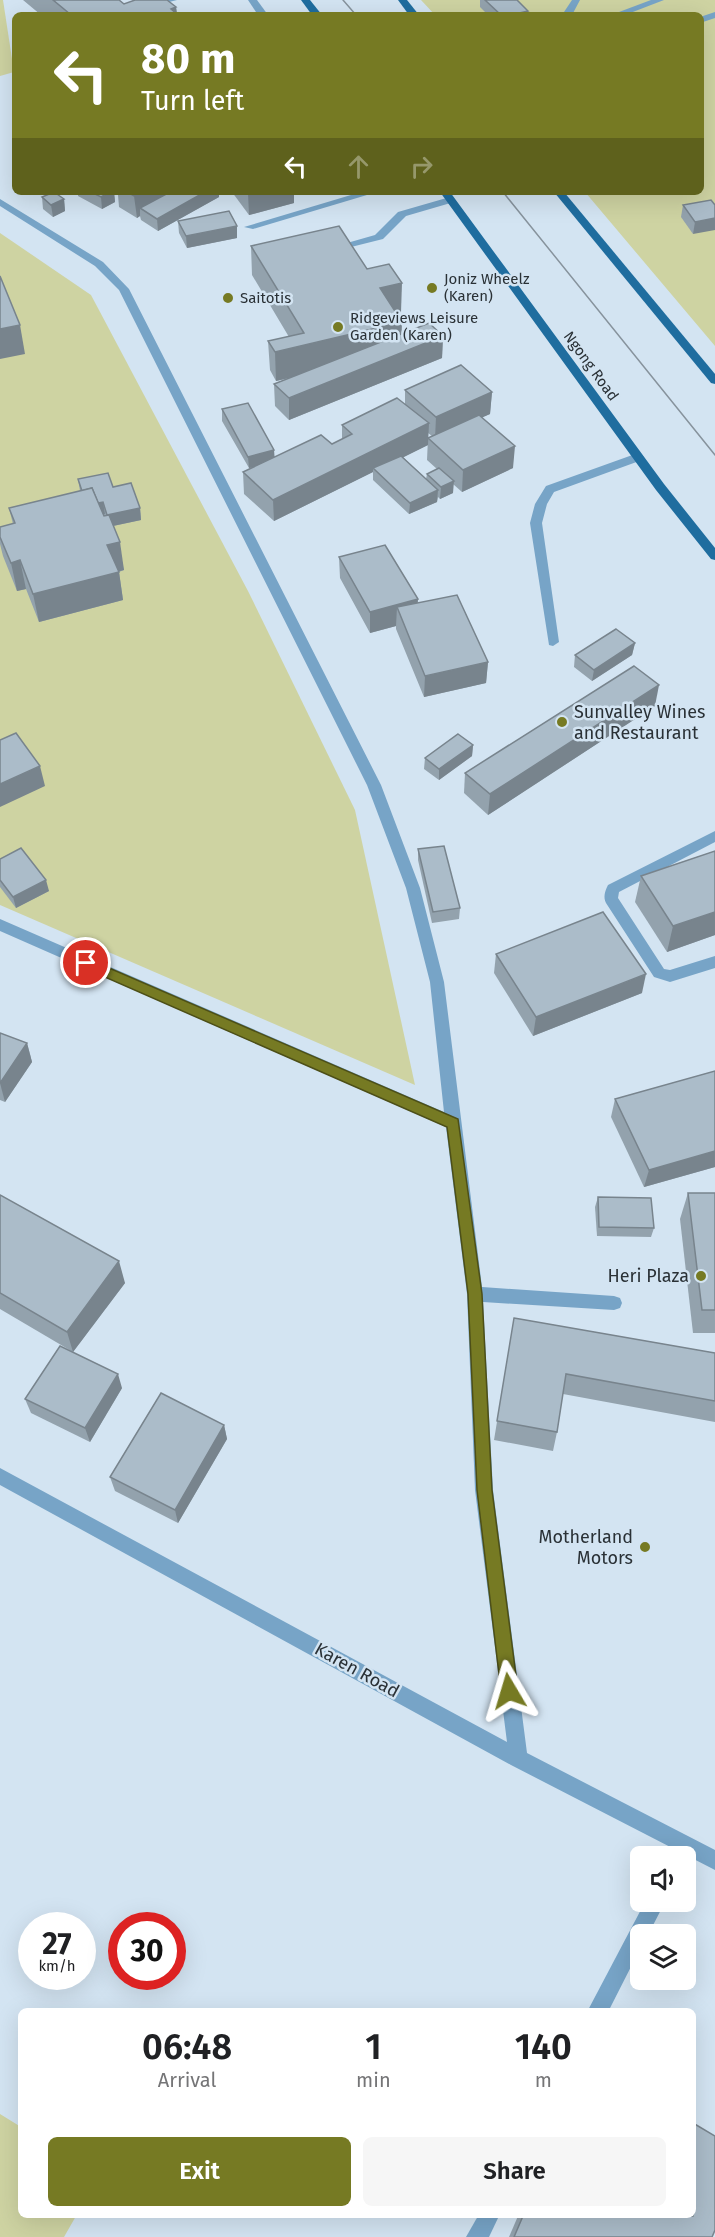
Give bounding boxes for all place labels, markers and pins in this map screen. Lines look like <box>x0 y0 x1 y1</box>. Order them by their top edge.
place label: Joniz Wheelz (Karen) <box>444 270 530 305</box>
marker: Joniz Wheelz (Karen) <box>425 281 439 295</box>
place label: Saitotis <box>240 289 291 307</box>
marker: Saitotis <box>221 291 235 305</box>
place label: Ridgeviews Leisure Garden (Karen) <box>350 309 478 344</box>
marker: Ridgeviews Leisure Garden (Karen) <box>331 320 345 334</box>
place label: Sunvalley Wines and Restaurant <box>574 701 705 744</box>
marker: Sunvalley Wines and Restaurant <box>555 715 569 729</box>
pin <box>60 937 111 988</box>
place label: Heri Plaza <box>608 1265 689 1287</box>
marker: Heri Plaza <box>694 1269 708 1283</box>
place label: Motherland Motors <box>538 1526 633 1569</box>
marker: Motherland Motors <box>638 1540 652 1554</box>

